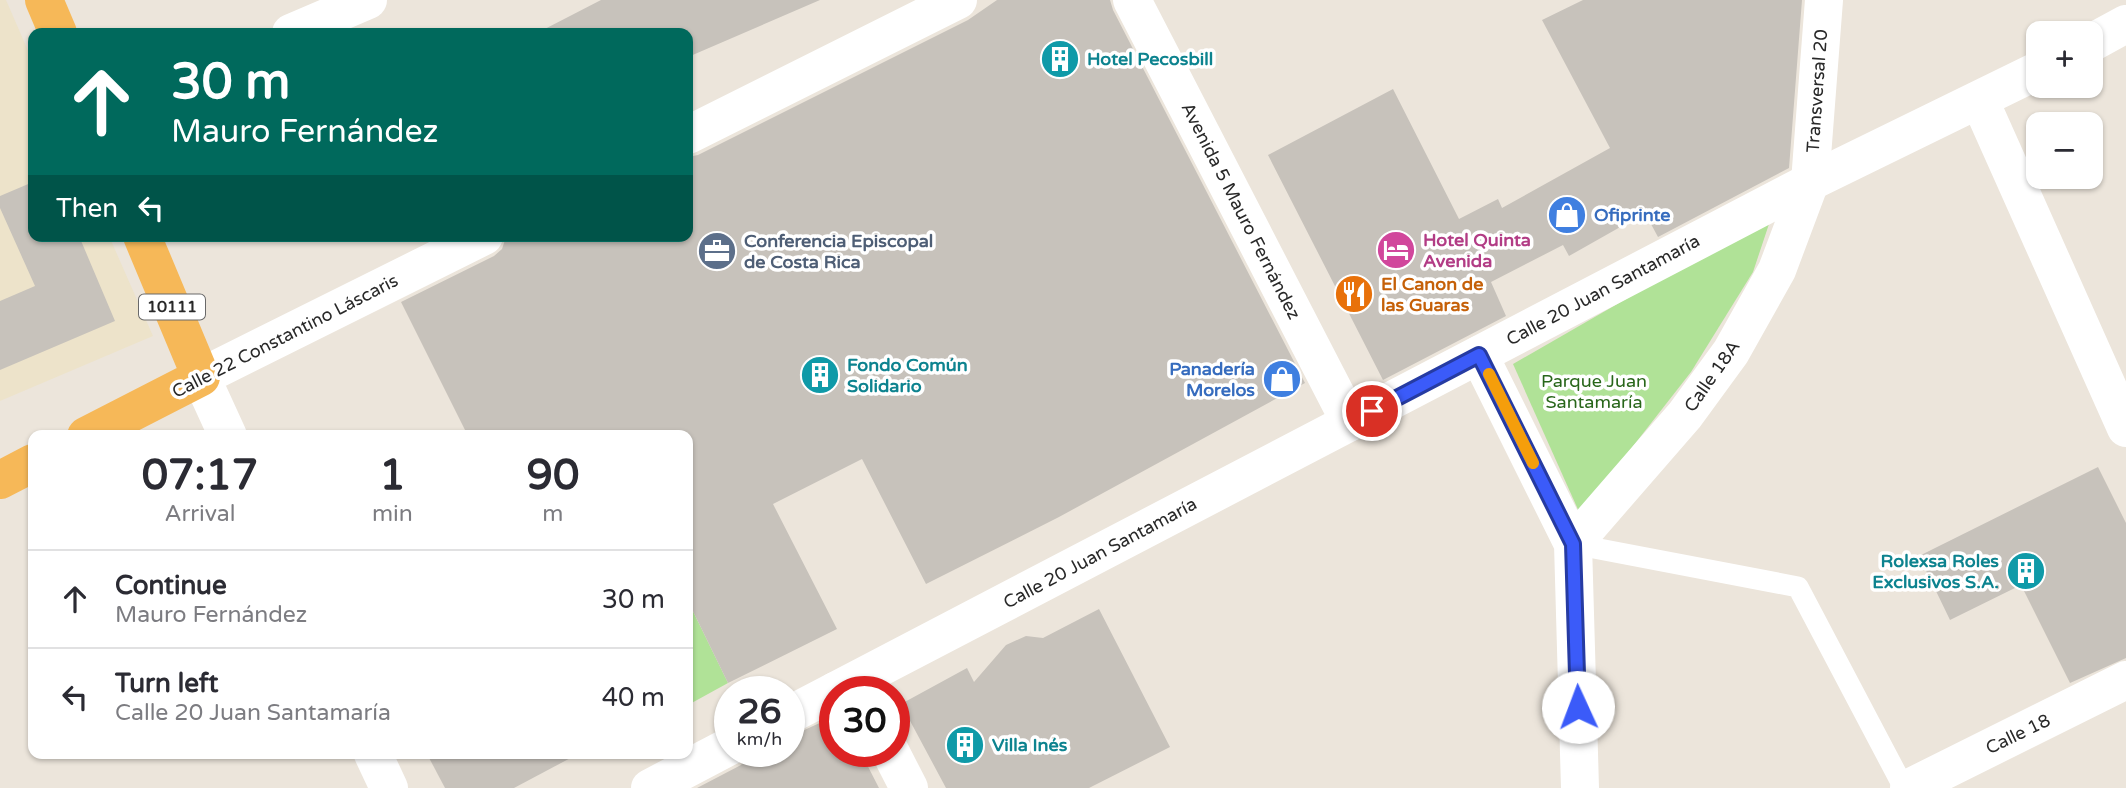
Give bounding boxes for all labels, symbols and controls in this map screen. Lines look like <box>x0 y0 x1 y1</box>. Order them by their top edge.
map controls <box>2026 21 2103 189</box>
button: + <box>2026 21 2103 98</box>
street label: Transversal 20 <box>1802 29 1832 153</box>
building icon: Hotel Pecosbill <box>1039 38 1081 80</box>
place label: Hotel Pecosbill <box>1087 48 1213 70</box>
text: 30 m <box>171 53 290 112</box>
icon: ahead <box>56 56 147 147</box>
street label: Avenida 5 Mauro Fernández <box>1177 99 1305 323</box>
button: − <box>2026 112 2103 189</box>
text: Mauro Fernández <box>171 113 439 151</box>
icon: left <box>132 189 170 227</box>
text: Then <box>56 193 118 224</box>
shop icon: Ofiprinte <box>1546 194 1588 236</box>
place label: Ofiprinte <box>1594 204 1671 226</box>
hotel icon: Hotel Quinta Avenida <box>1375 229 1417 271</box>
place label: Hotel Quinta Avenida <box>1423 229 1531 272</box>
office icon: Conferencia Episcopal de Costa Rica <box>696 230 738 272</box>
place label: Conferencia Episcopal de Costa Rica <box>744 230 933 273</box>
street label: Calle 20 Juan Santamaría <box>1503 230 1703 350</box>
street label: Calle 22 Constantino Láscaris <box>168 269 402 403</box>
restaurant icon: El Canon de las Guaras <box>1333 273 1375 315</box>
place label: El Canon de las Guaras <box>1381 273 1483 316</box>
road number: 10111 <box>139 294 205 320</box>
street label: Calle 18A <box>1679 336 1745 416</box>
building icon: Fondo Común Solidario <box>799 354 841 396</box>
place label: Fondo Común Solidario <box>847 354 968 397</box>
place label: Panadería Morelos <box>1169 358 1255 401</box>
shop icon: Panadería Morelos <box>1261 358 1303 400</box>
park label: Parque Juan Santamaría <box>1541 370 1647 413</box>
pin <box>1342 381 1402 441</box>
icon: arrive <box>1353 392 1391 430</box>
text: 07:17 <box>142 450 258 501</box>
text: 1 <box>379 450 406 501</box>
text: 90 <box>527 450 579 501</box>
street label: Calle 20 Juan Santamaría <box>1000 493 1200 613</box>
text: Arrival <box>164 500 235 528</box>
text: min <box>372 500 413 528</box>
text: m <box>542 500 563 528</box>
place label: Rolexsa Roles Exclusivos S.A. <box>1872 550 1999 593</box>
building icon: Rolexsa Roles Exclusivos S.A. <box>2005 550 2047 592</box>
text: Continue <box>115 570 227 601</box>
icon: ahead <box>56 580 94 618</box>
text: 30 m <box>602 584 665 615</box>
text: Mauro Fernández <box>115 601 307 629</box>
text: Turn left <box>115 668 218 699</box>
position arrow <box>1541 670 1615 744</box>
speed limit sign: 30 <box>819 676 910 767</box>
icon: left <box>56 678 94 716</box>
text: 40 m <box>602 682 665 713</box>
text: 26 <box>738 691 781 733</box>
text: Calle 20 Juan Santamaría <box>115 699 391 727</box>
street label: Calle 18 <box>1982 709 2054 759</box>
building icon: Villa Inés <box>944 724 986 766</box>
text: km/h <box>737 728 782 750</box>
place label: Villa Inés <box>992 734 1068 756</box>

